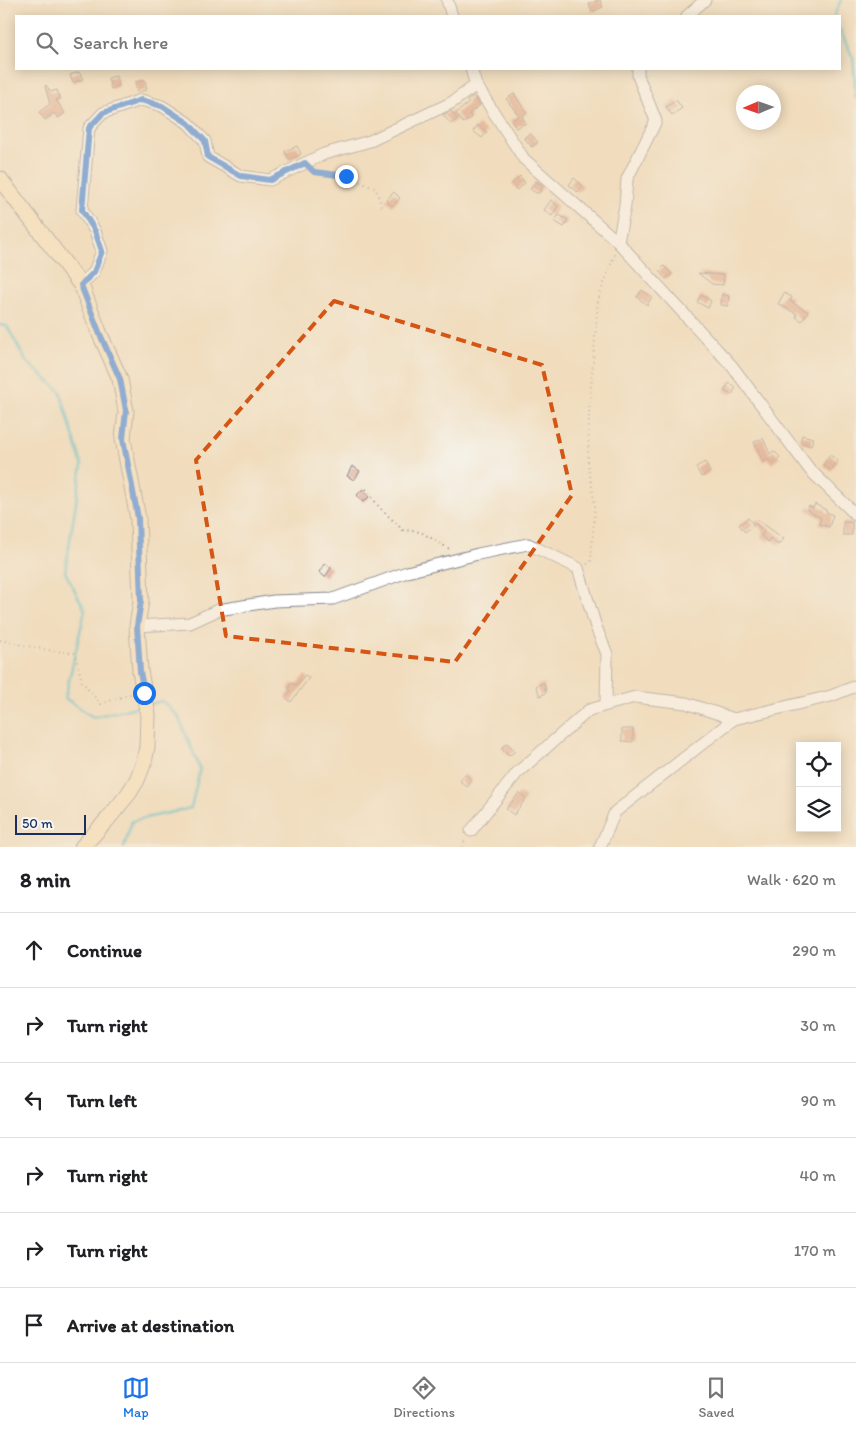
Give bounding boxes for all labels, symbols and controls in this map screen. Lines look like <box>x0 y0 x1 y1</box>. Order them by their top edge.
search box <box>15 15 841 70</box>
icon: search <box>33 29 61 57</box>
text: Search here <box>73 31 168 54</box>
north arrow <box>736 85 781 130</box>
route end <box>335 165 358 188</box>
route start <box>133 682 156 705</box>
map controls <box>796 742 841 832</box>
button: locate <box>796 742 841 787</box>
button: layers <box>796 787 841 832</box>
scale bar <box>15 812 86 835</box>
text: 50 m <box>22 815 53 832</box>
text: 8 min <box>20 867 70 892</box>
text: Walk · 620 m <box>747 870 836 889</box>
icon: ahead <box>20 936 48 964</box>
text: Continue <box>67 939 142 962</box>
text: 290 m <box>792 941 836 960</box>
icon: right <box>20 1011 48 1039</box>
text: Turn right <box>67 1014 148 1037</box>
text: 30 m <box>800 1016 836 1035</box>
icon: left <box>20 1086 48 1114</box>
text: Turn left <box>67 1089 137 1112</box>
text: 90 m <box>801 1091 836 1110</box>
icon: right <box>20 1161 48 1189</box>
text: Turn right <box>67 1164 148 1187</box>
text: 40 m <box>799 1166 836 1185</box>
icon: right <box>20 1236 48 1264</box>
text: Turn right <box>67 1239 148 1262</box>
text: 170 m <box>794 1241 836 1260</box>
icon: arrive <box>20 1311 48 1339</box>
text: Arrive at destination <box>67 1314 234 1337</box>
tab: Map <box>122 1374 150 1421</box>
tab: Directions <box>393 1374 455 1421</box>
tab: Saved <box>698 1374 734 1421</box>

